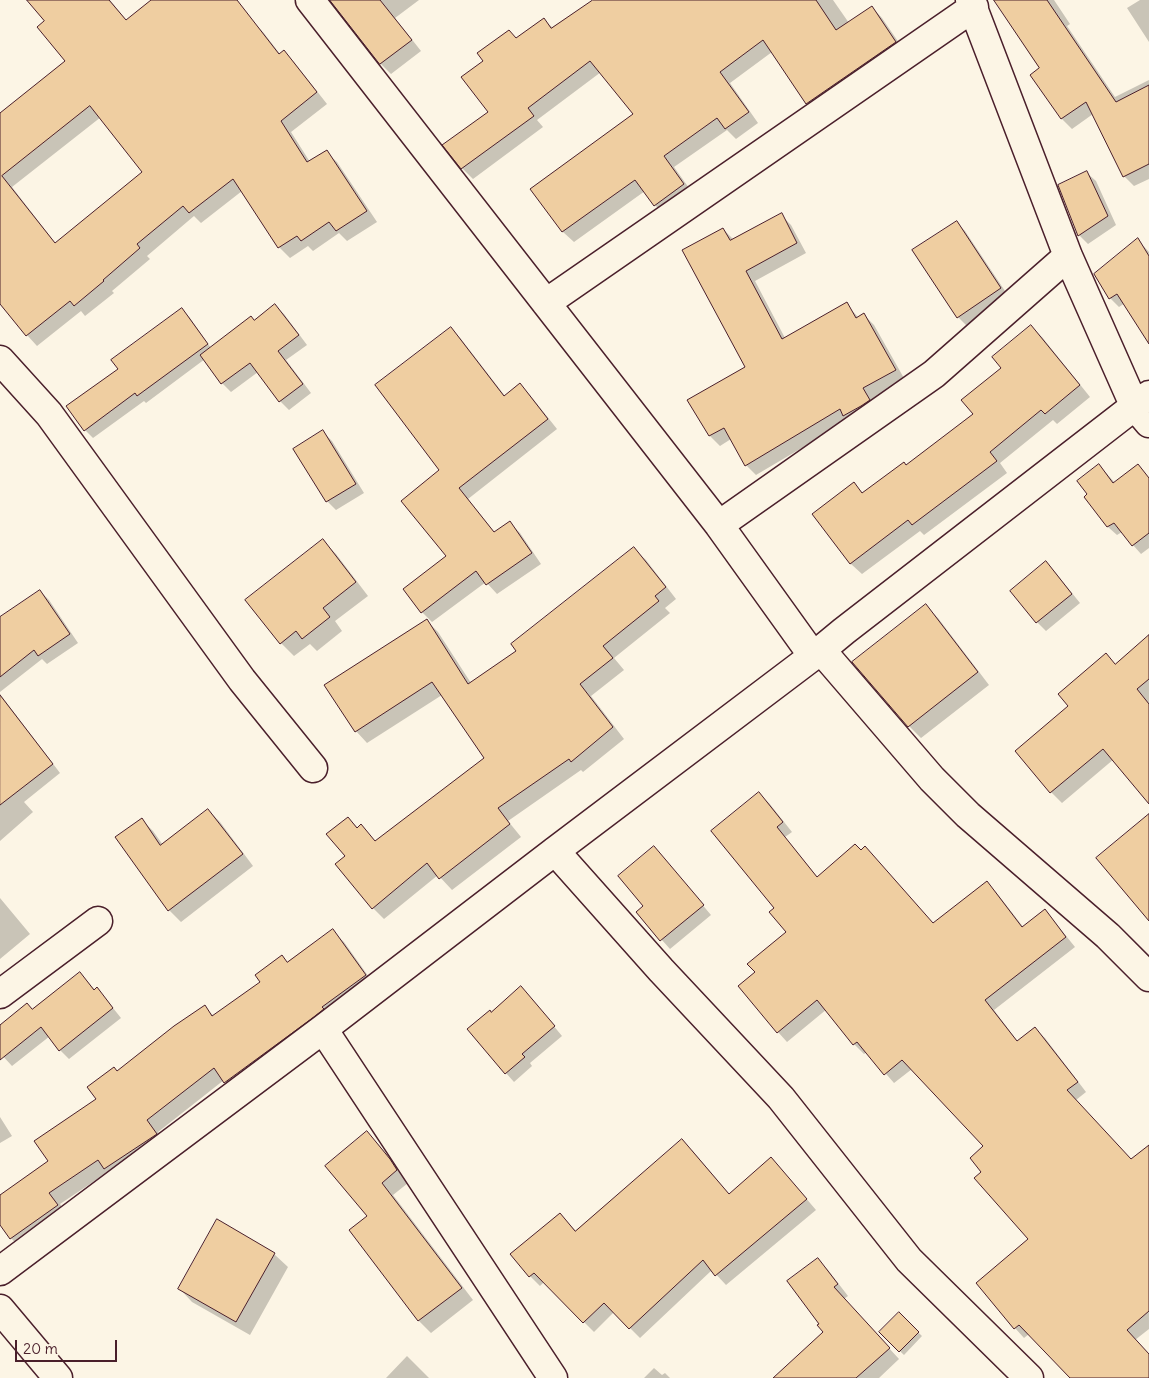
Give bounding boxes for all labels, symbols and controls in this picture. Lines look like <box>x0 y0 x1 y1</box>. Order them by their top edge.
scale bar <box>18 1330 120 1362</box>
text: 20 m <box>23 1339 58 1358</box>

